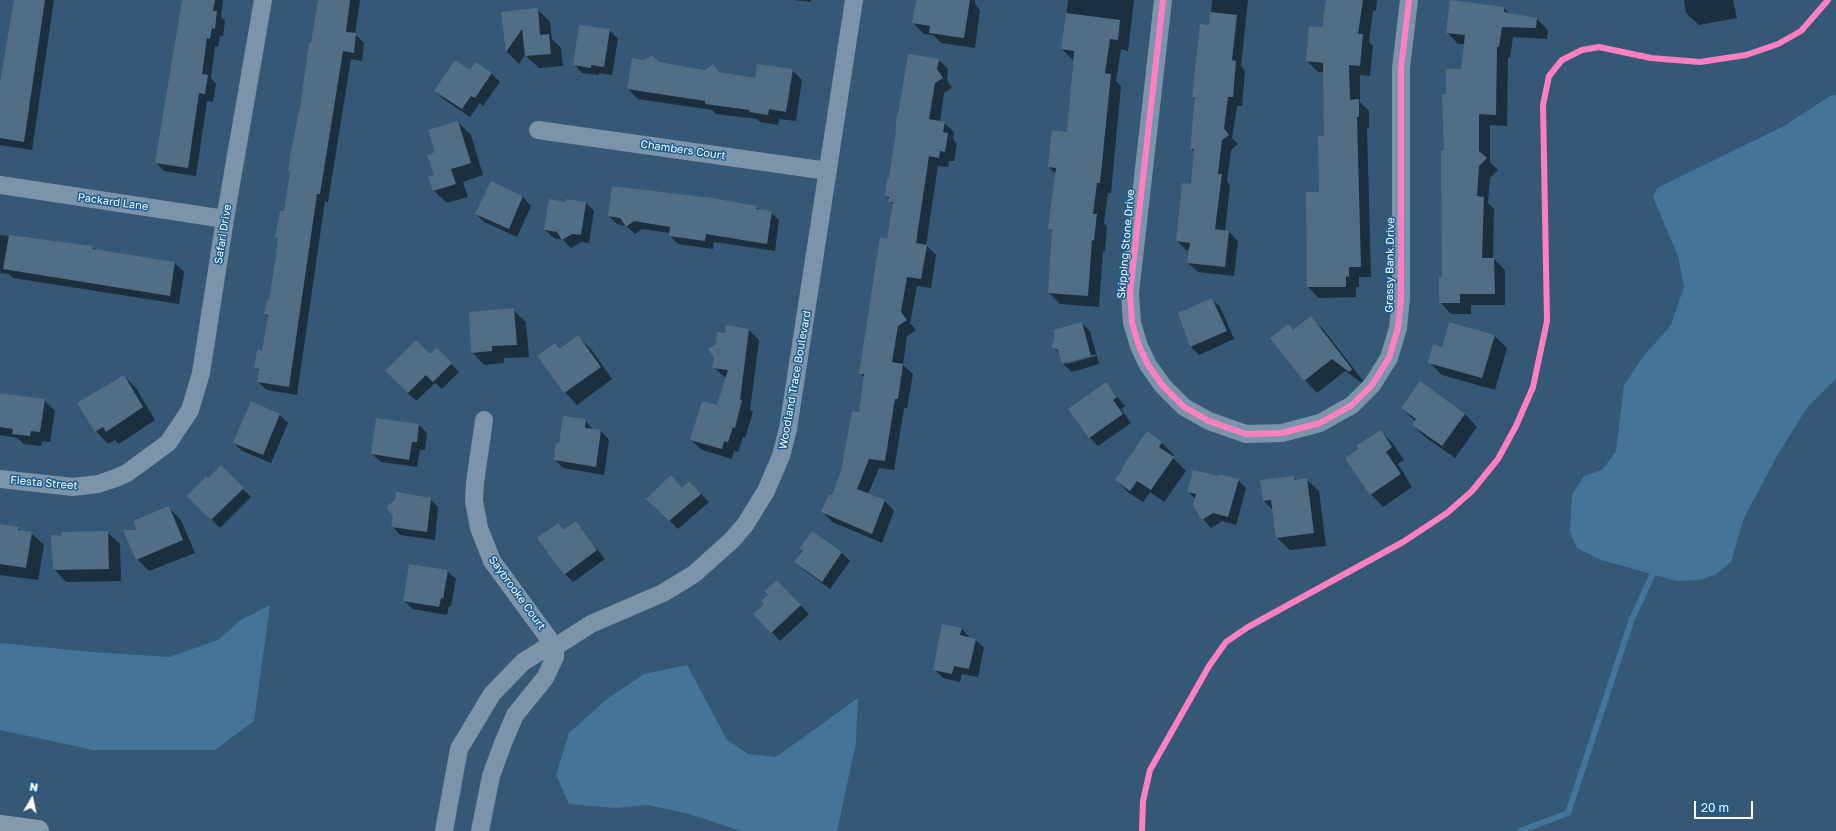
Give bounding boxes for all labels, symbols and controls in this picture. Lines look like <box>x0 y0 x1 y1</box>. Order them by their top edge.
street label: Chambers Court <box>640 137 726 163</box>
street label: Skipping Stone Drive <box>1115 189 1137 299</box>
street label: Packard Lane <box>77 191 149 213</box>
street label: Safari Drive <box>212 203 234 265</box>
street label: Grassy Bank Drive <box>1383 217 1397 313</box>
street label: Woodland Trace Boulevard <box>776 310 814 450</box>
street label: Fiesta Street <box>10 473 78 493</box>
street label: Saybrooke Court <box>486 553 548 633</box>
north arrow <box>12 779 52 819</box>
text: N <box>29 780 39 794</box>
scale bar <box>1696 793 1755 819</box>
text: 20 m <box>1701 800 1729 815</box>

